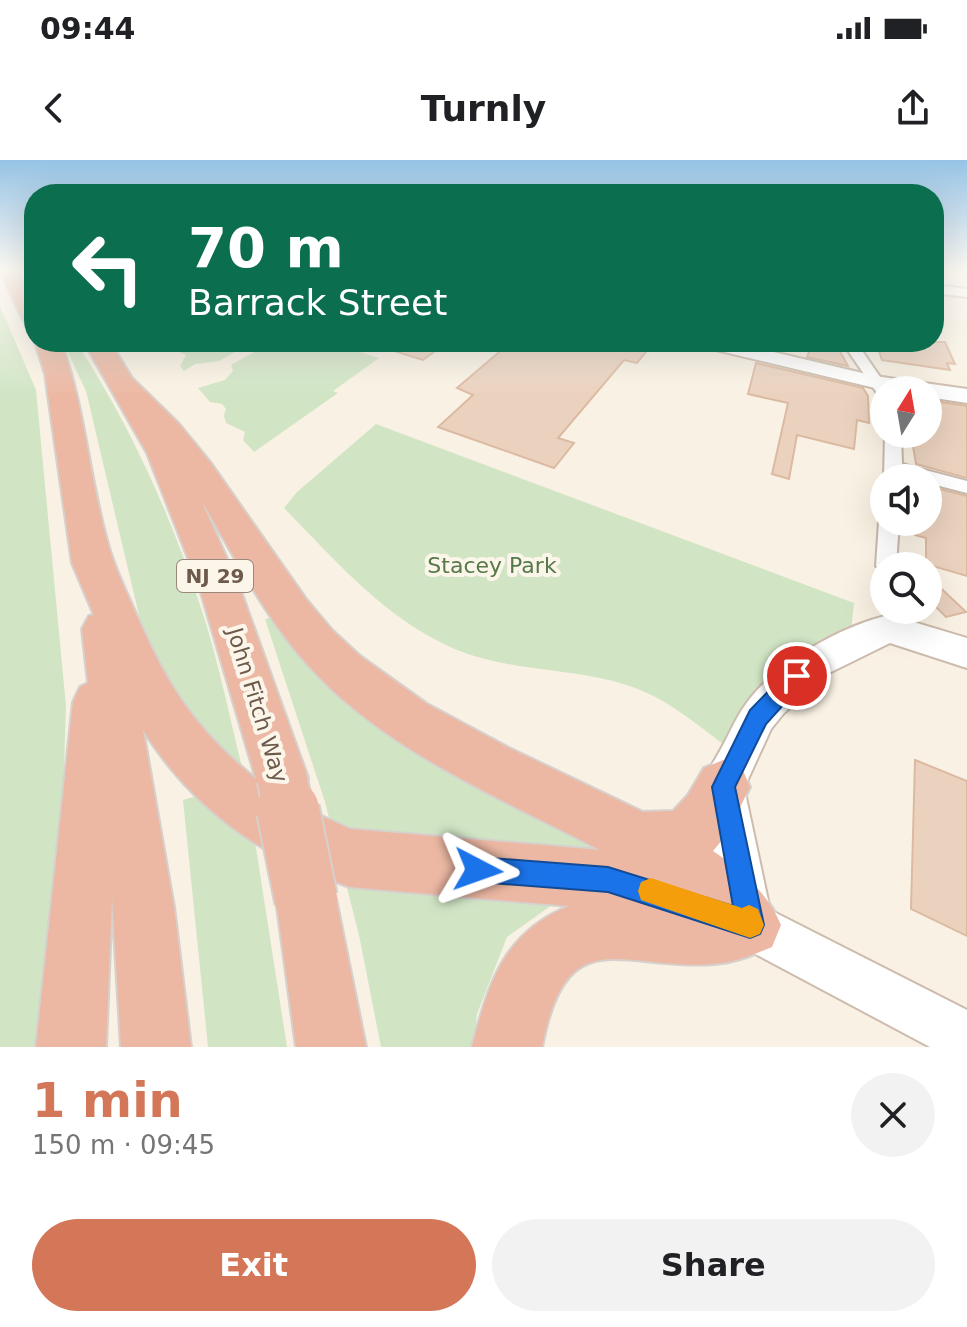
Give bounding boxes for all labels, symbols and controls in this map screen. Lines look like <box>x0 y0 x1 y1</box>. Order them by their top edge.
text: 09:44 <box>40 11 136 46</box>
icon: back <box>32 86 76 130</box>
icon: share <box>891 86 935 130</box>
text: Turnly <box>421 88 546 129</box>
text: 70 m <box>188 215 344 280</box>
icon: left <box>56 216 160 320</box>
text: Barrack Street <box>188 282 447 323</box>
north arrow <box>870 376 942 448</box>
map controls <box>870 376 942 624</box>
button: sound <box>870 464 942 536</box>
button: search <box>870 552 942 624</box>
park label: Stacey Park <box>427 553 557 578</box>
road number: NJ 29 <box>177 560 253 592</box>
street label: John Fitch Way <box>222 623 293 786</box>
pin <box>763 642 831 710</box>
icon: arrive <box>775 654 819 698</box>
position arrow <box>436 828 520 912</box>
text: 1 min <box>32 1072 183 1128</box>
button: close <box>851 1073 935 1157</box>
text: 150 m · 09:45 <box>32 1130 215 1160</box>
button: Exit <box>32 1219 476 1311</box>
button: Share <box>492 1219 935 1311</box>

